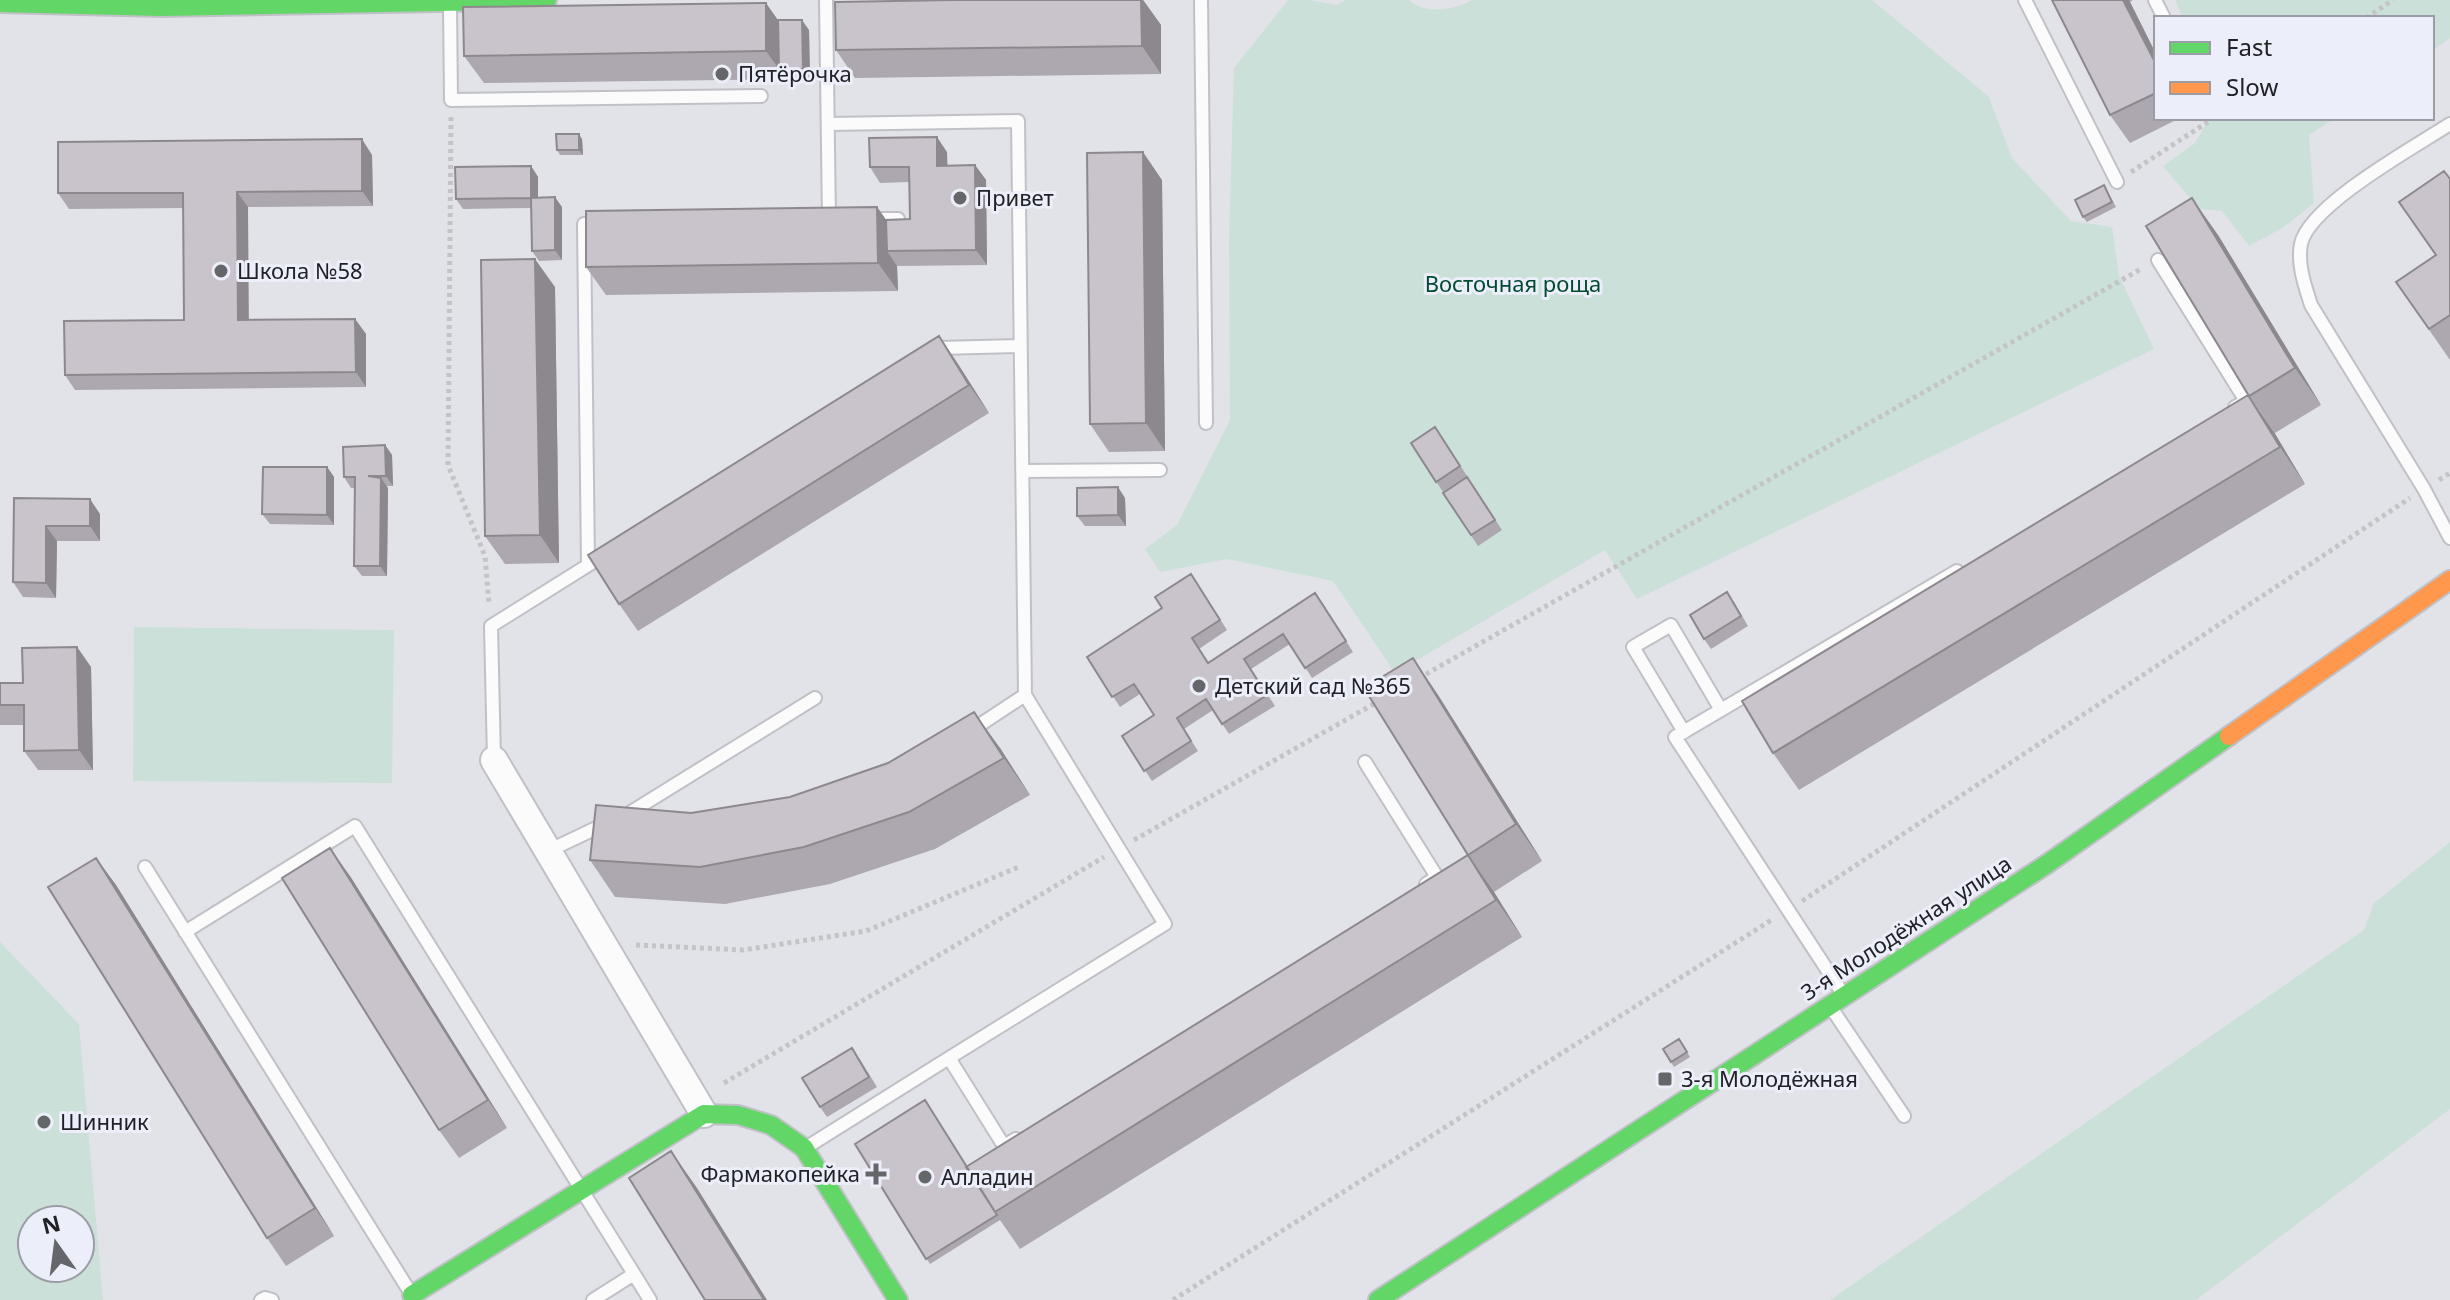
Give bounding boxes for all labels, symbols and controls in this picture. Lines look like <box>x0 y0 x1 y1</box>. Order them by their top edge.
legend <box>2154 16 2434 120</box>
text: Fast <box>2226 30 2272 63</box>
place label: Пятёрочка <box>738 58 852 88</box>
marker: Пятёрочка <box>713 65 731 83</box>
text: Slow <box>2226 70 2278 103</box>
place label: Привет <box>976 182 1054 212</box>
marker: Привет <box>951 189 969 207</box>
place label: Школа №58 <box>237 255 363 285</box>
marker: Школа №58 <box>212 262 230 280</box>
park label: Восточная роща <box>1425 268 1601 298</box>
place label: Детский сад №365 <box>1215 670 1411 700</box>
marker: Детский сад №365 <box>1190 677 1208 695</box>
street label: 3-я Молодёжная улица <box>1794 848 2016 1006</box>
place label: 3-я Молодёжная <box>1681 1063 1858 1093</box>
marker: 3-я Молодёжная <box>1656 1070 1674 1088</box>
place label: Шинник <box>60 1106 149 1136</box>
marker: Шинник <box>35 1113 53 1131</box>
place label: Фармакопейка <box>700 1158 860 1188</box>
place label: Алладин <box>941 1161 1034 1191</box>
marker: Фармакопейка <box>867 1165 885 1183</box>
marker: Алладин <box>916 1168 934 1186</box>
north arrow <box>16 1204 96 1284</box>
text: N <box>39 1207 63 1240</box>

